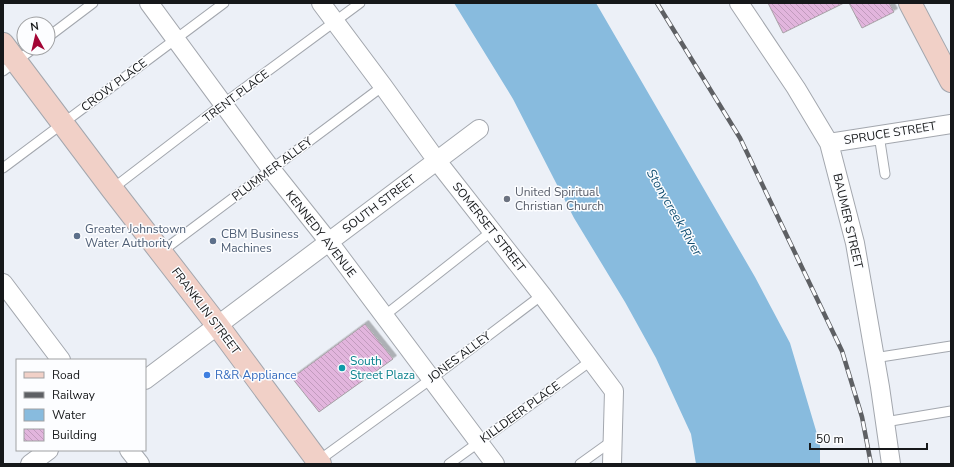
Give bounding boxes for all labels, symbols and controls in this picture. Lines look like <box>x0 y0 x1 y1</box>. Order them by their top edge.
north arrow <box>16 16 56 56</box>
text: N <box>30 19 40 35</box>
street label: CROW PLACE <box>78 55 150 115</box>
street label: TRENT PLACE <box>200 66 272 126</box>
street label: SPRUCE STREET <box>843 118 938 148</box>
street label: PLUMMER ALLEY <box>228 133 316 205</box>
water label: Stonycreek River <box>642 166 707 260</box>
street label: SOUTH STREET <box>339 171 420 237</box>
street label: BAUMER STREET <box>829 172 867 271</box>
street label: SOMERSET STREET <box>449 179 530 276</box>
place label: United Spiritual Christian Church <box>515 184 604 214</box>
street label: KENNEDY AVENUE <box>282 187 360 281</box>
marker: United Spiritual Christian Church <box>502 194 512 204</box>
place label: Greater Johnstown Water Authority <box>85 221 186 251</box>
place label: CBM Business Machines <box>221 226 299 256</box>
marker: Greater Johnstown Water Authority <box>72 231 82 241</box>
marker: CBM Business Machines <box>208 236 218 246</box>
street label: FRANKLIN STREET <box>168 264 244 358</box>
street label: JONES ALLEY <box>423 327 494 387</box>
place label: South Street Plaza <box>350 353 415 383</box>
legend <box>16 359 146 451</box>
marker: South Street Plaza <box>337 363 347 373</box>
text: Road <box>52 367 80 383</box>
place label: R&R Appliance <box>215 367 297 383</box>
marker: R&R Appliance <box>202 370 212 380</box>
street label: KILLDEER PLACE <box>477 378 563 446</box>
text: Railway <box>52 387 96 403</box>
text: Water <box>52 407 86 423</box>
scale bar <box>810 425 927 451</box>
text: Building <box>52 427 97 443</box>
text: 50 m <box>816 431 844 447</box>

